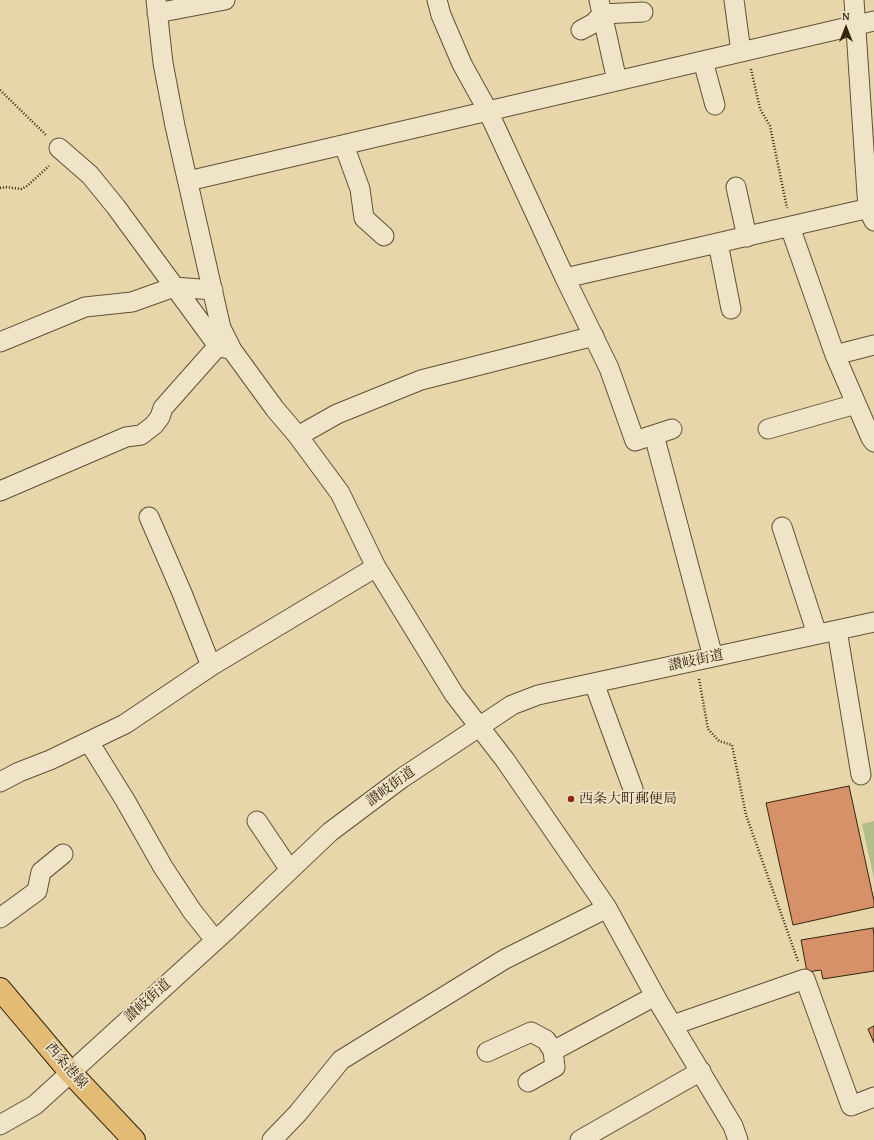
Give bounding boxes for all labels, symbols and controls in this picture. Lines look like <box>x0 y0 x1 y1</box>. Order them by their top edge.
north arrow <box>826 8 866 48</box>
text: N <box>842 8 850 24</box>
street label: 讃岐街道 <box>667 647 725 675</box>
street label: 讃岐街道 <box>363 764 419 810</box>
place label: 西条大町郵便局 <box>579 791 677 807</box>
marker: 西条大町郵便局 <box>566 794 576 804</box>
street label: 讃岐街道 <box>122 976 174 1026</box>
street label: 西条港線 <box>41 1039 91 1093</box>

